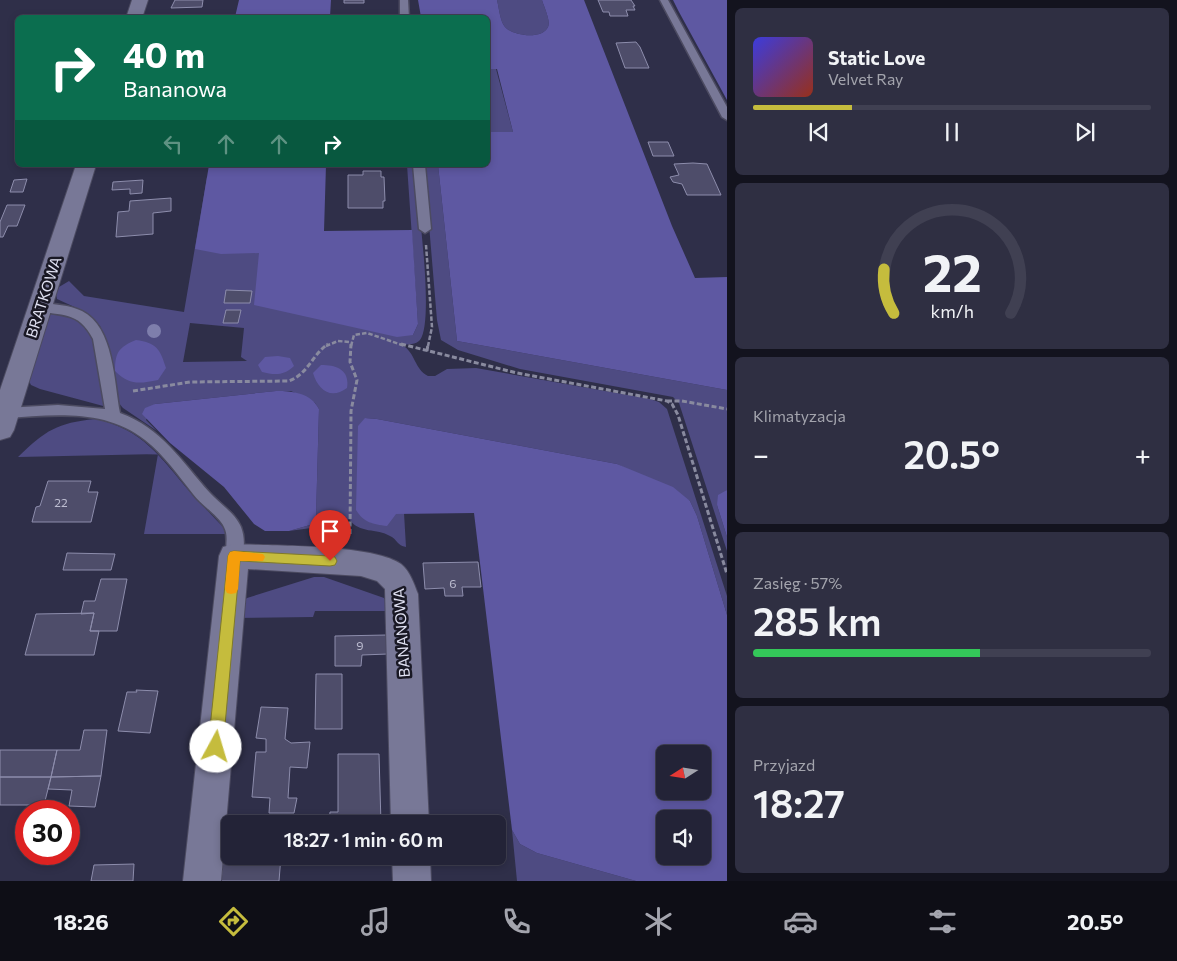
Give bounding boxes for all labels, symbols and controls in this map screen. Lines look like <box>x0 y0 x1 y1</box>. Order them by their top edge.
text: 40 m <box>123 32 205 75</box>
icon: right <box>40 35 105 100</box>
text: Static Love <box>828 46 925 69</box>
text: Velvet Ray <box>828 69 903 88</box>
text: Bananowa <box>123 75 227 102</box>
icon: previous <box>805 118 833 146</box>
icon: pause <box>938 118 966 146</box>
icon: next <box>1071 118 1099 146</box>
icon: left <box>159 130 187 158</box>
icon: ahead <box>212 130 240 158</box>
icon: ahead <box>265 130 293 158</box>
icon: right <box>318 130 346 158</box>
text: 22 <box>922 239 982 303</box>
street label: BRATKOWA <box>21 254 65 340</box>
text: km/h <box>930 300 974 322</box>
text: Klimatyzacja <box>753 406 846 425</box>
text: 20.5° <box>904 430 1000 477</box>
text: − <box>753 437 769 471</box>
text: + <box>1135 437 1151 471</box>
house number: 22 <box>54 495 68 509</box>
pin <box>309 510 351 561</box>
icon: arrive <box>316 517 344 545</box>
text: Zasięg · 57% <box>753 573 842 592</box>
house number: 6 <box>449 576 457 590</box>
street label: BANANOWA <box>389 588 413 678</box>
text: 285 km <box>753 597 881 644</box>
house number: 9 <box>356 638 364 652</box>
position arrow <box>189 720 241 772</box>
north arrow <box>656 745 711 800</box>
map controls <box>656 745 711 865</box>
text: Przyjazd <box>753 755 815 774</box>
text: 18:27 <box>753 779 845 826</box>
speed limit sign: 30 <box>15 800 80 865</box>
button: sound <box>656 810 711 865</box>
text: 18:27 · 1 min · 60 m <box>284 828 443 851</box>
icon: directions <box>216 904 251 939</box>
icon: music <box>358 904 393 939</box>
icon: phone <box>499 904 534 939</box>
icon: climate <box>641 904 676 939</box>
icon: car <box>783 904 818 939</box>
icon: filters <box>925 904 960 939</box>
text: 18:26 <box>53 908 109 935</box>
text: 20.5° <box>1067 908 1123 935</box>

